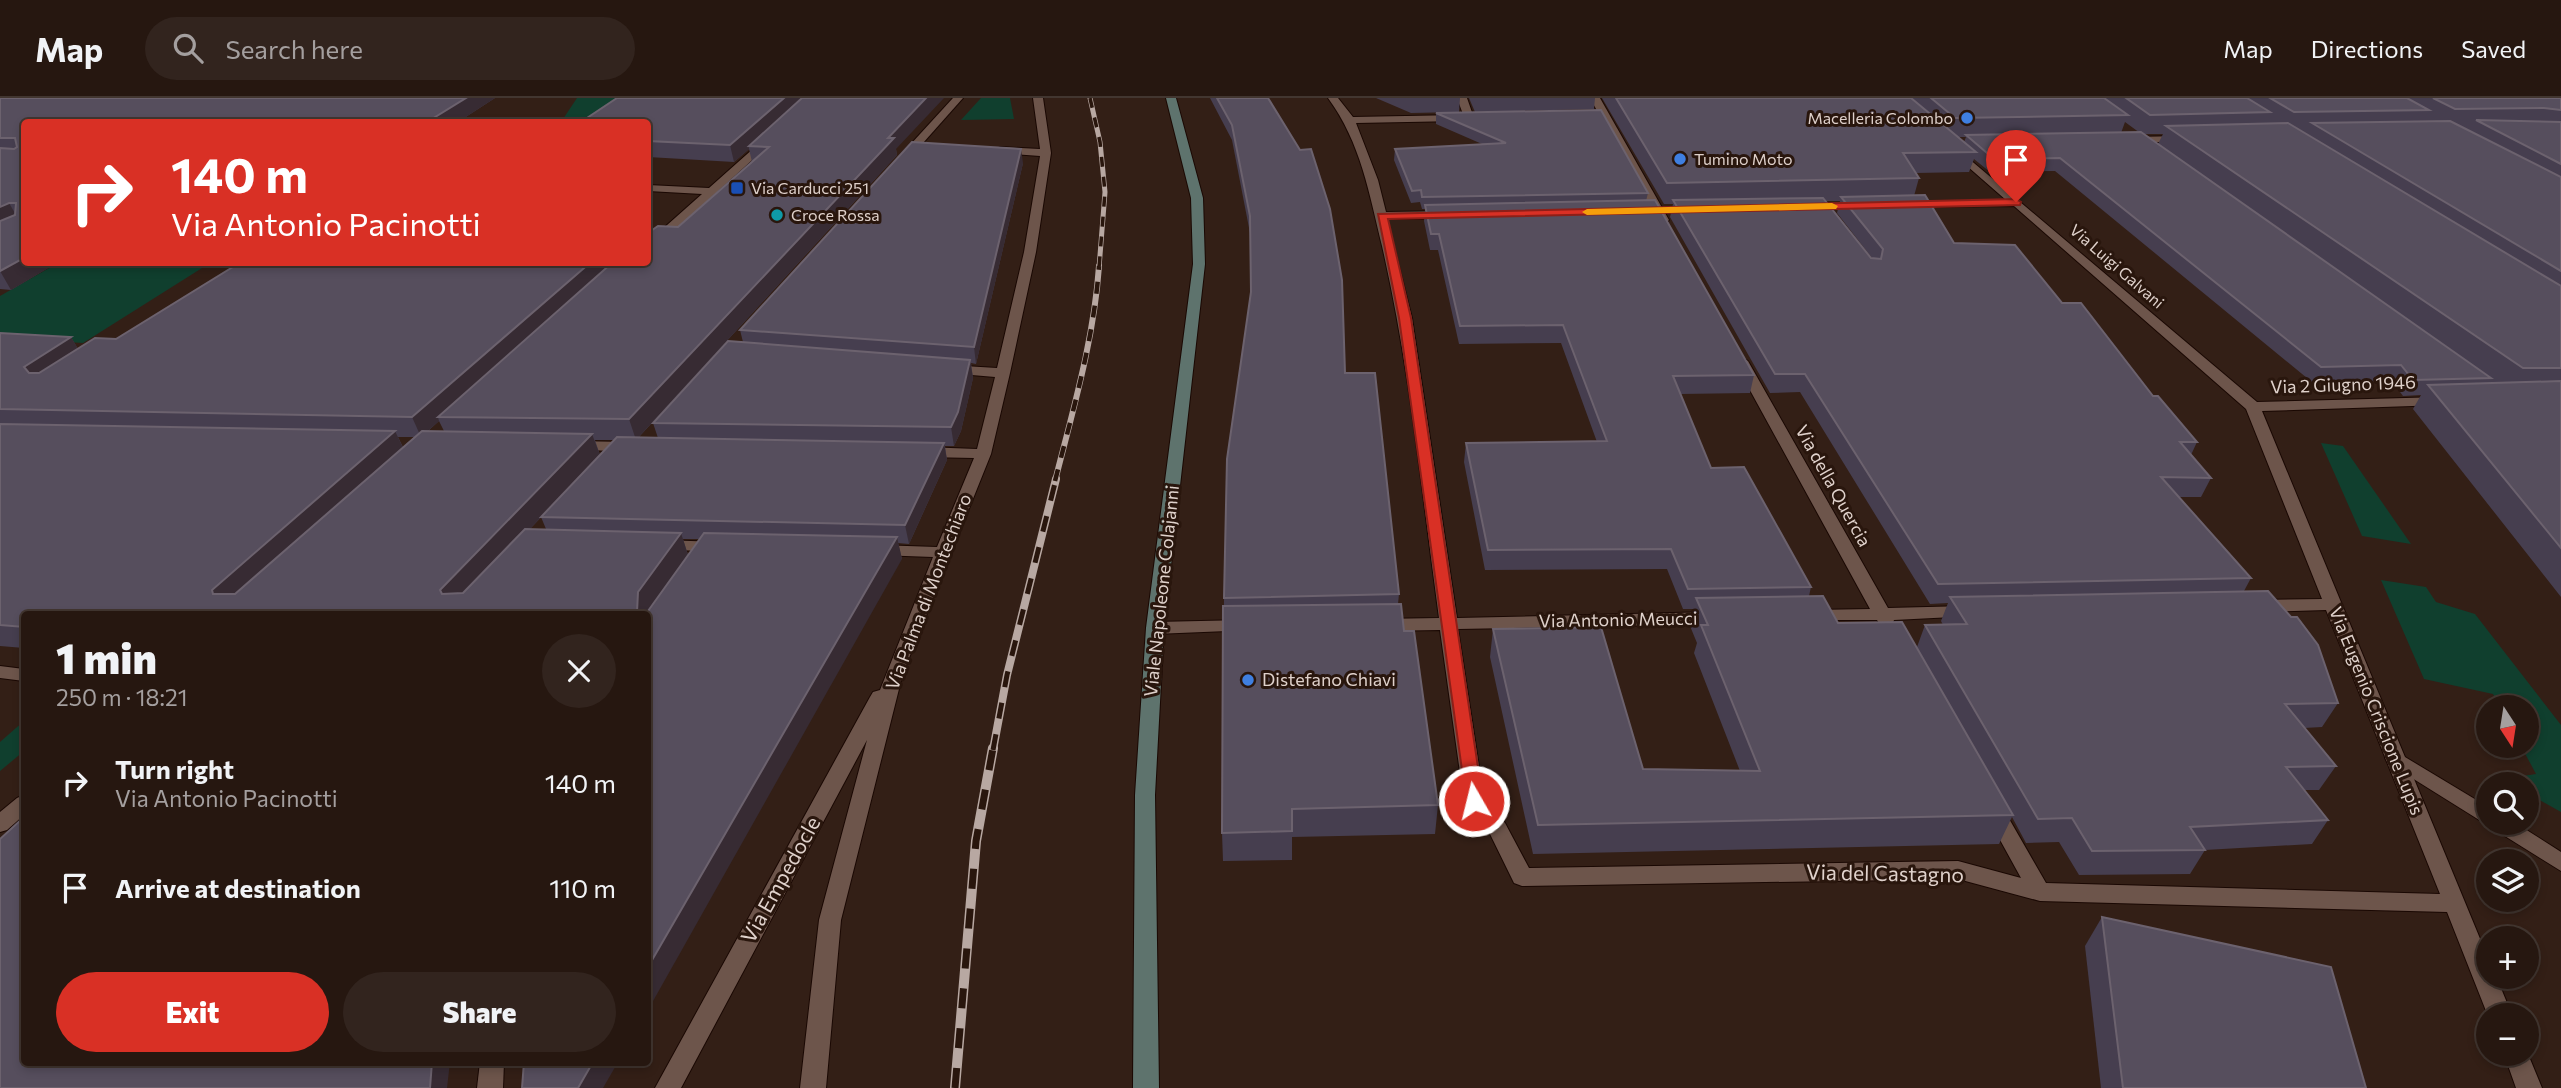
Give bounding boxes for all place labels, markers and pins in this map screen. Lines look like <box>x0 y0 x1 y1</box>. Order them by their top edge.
place label: Macelleria Colombo <box>1807 108 1953 127</box>
marker: Macelleria Colombo <box>1959 110 1975 126</box>
pin <box>1986 130 2046 202</box>
place label: Tumino Moto <box>1694 149 1792 168</box>
marker: Tumino Moto <box>1672 151 1688 167</box>
place label: Via Carducci 251 <box>751 178 869 197</box>
marker: Via Carducci 251 <box>729 180 745 196</box>
place label: Croce Rossa <box>791 205 880 224</box>
marker: Croce Rossa <box>769 207 785 223</box>
place label: Distefano Chiavi <box>1262 668 1396 690</box>
marker: Distefano Chiavi <box>1240 672 1256 688</box>

